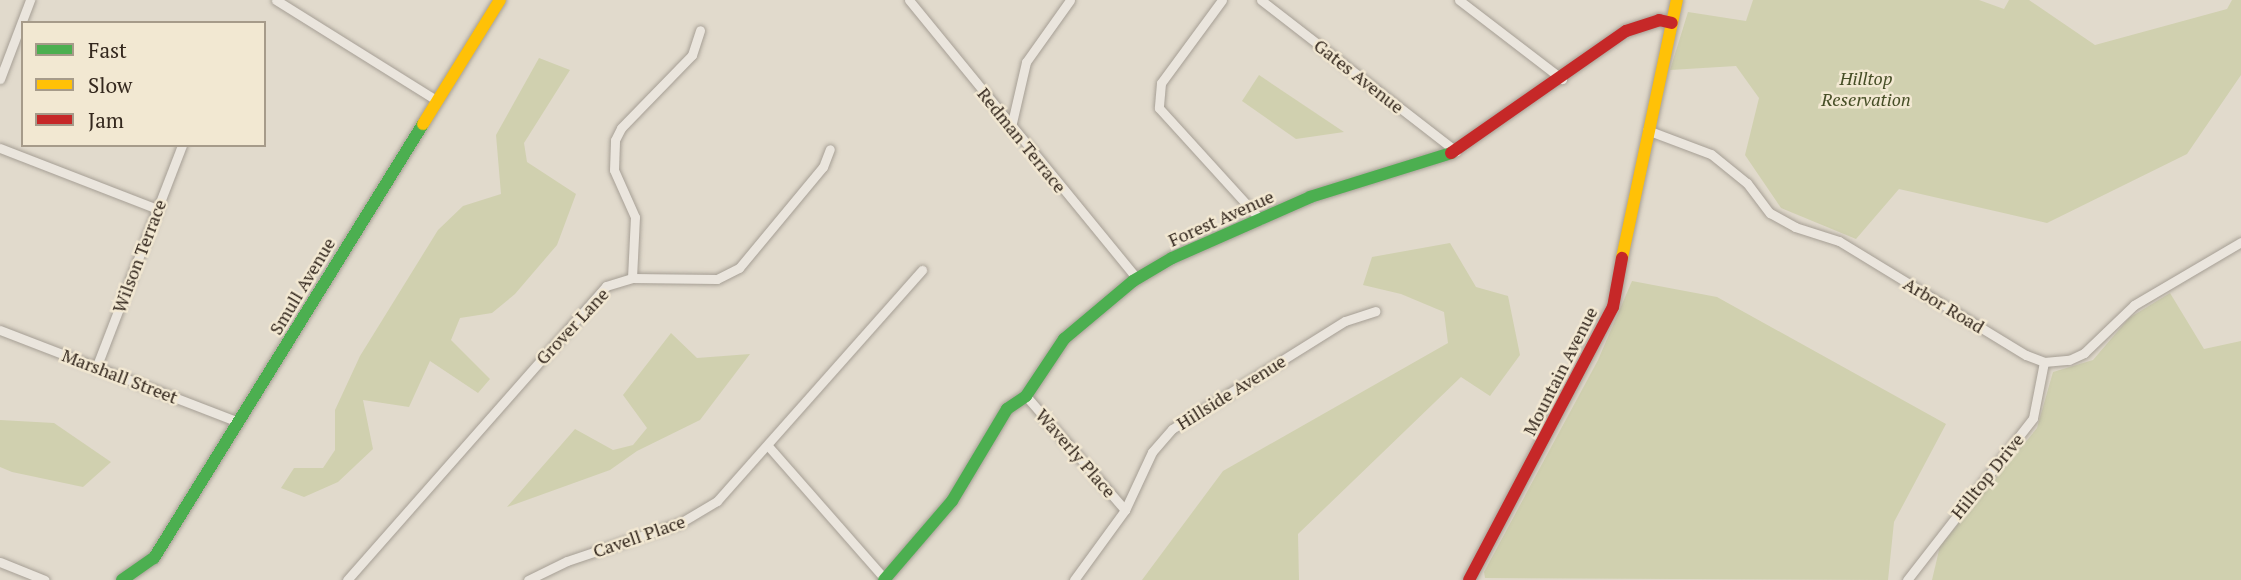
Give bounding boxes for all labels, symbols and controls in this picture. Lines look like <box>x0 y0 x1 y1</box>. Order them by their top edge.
legend <box>21 21 266 147</box>
street label: Gates Avenue <box>1310 34 1408 118</box>
text: Fast <box>88 36 127 64</box>
park label: Hilltop Reservation <box>1821 68 1911 110</box>
text: Slow <box>88 71 132 99</box>
street label: Redman Terrace <box>973 83 1071 197</box>
text: Jam <box>88 106 124 134</box>
street label: Forest Avenue <box>1165 185 1277 251</box>
street label: Wilson Terrace <box>107 196 171 316</box>
street label: Smull Avenue <box>265 233 339 339</box>
street label: Arbor Road <box>1900 272 1988 338</box>
street label: Grover Lane <box>531 283 613 369</box>
street label: Mountain Avenue <box>1518 303 1602 439</box>
street label: Marshall Street <box>59 344 181 408</box>
street label: Hillside Avenue <box>1172 350 1290 434</box>
street label: Waverly Place <box>1032 404 1120 502</box>
street label: Hilltop Drive <box>1946 429 2028 523</box>
street label: Cavell Place <box>590 510 688 562</box>

